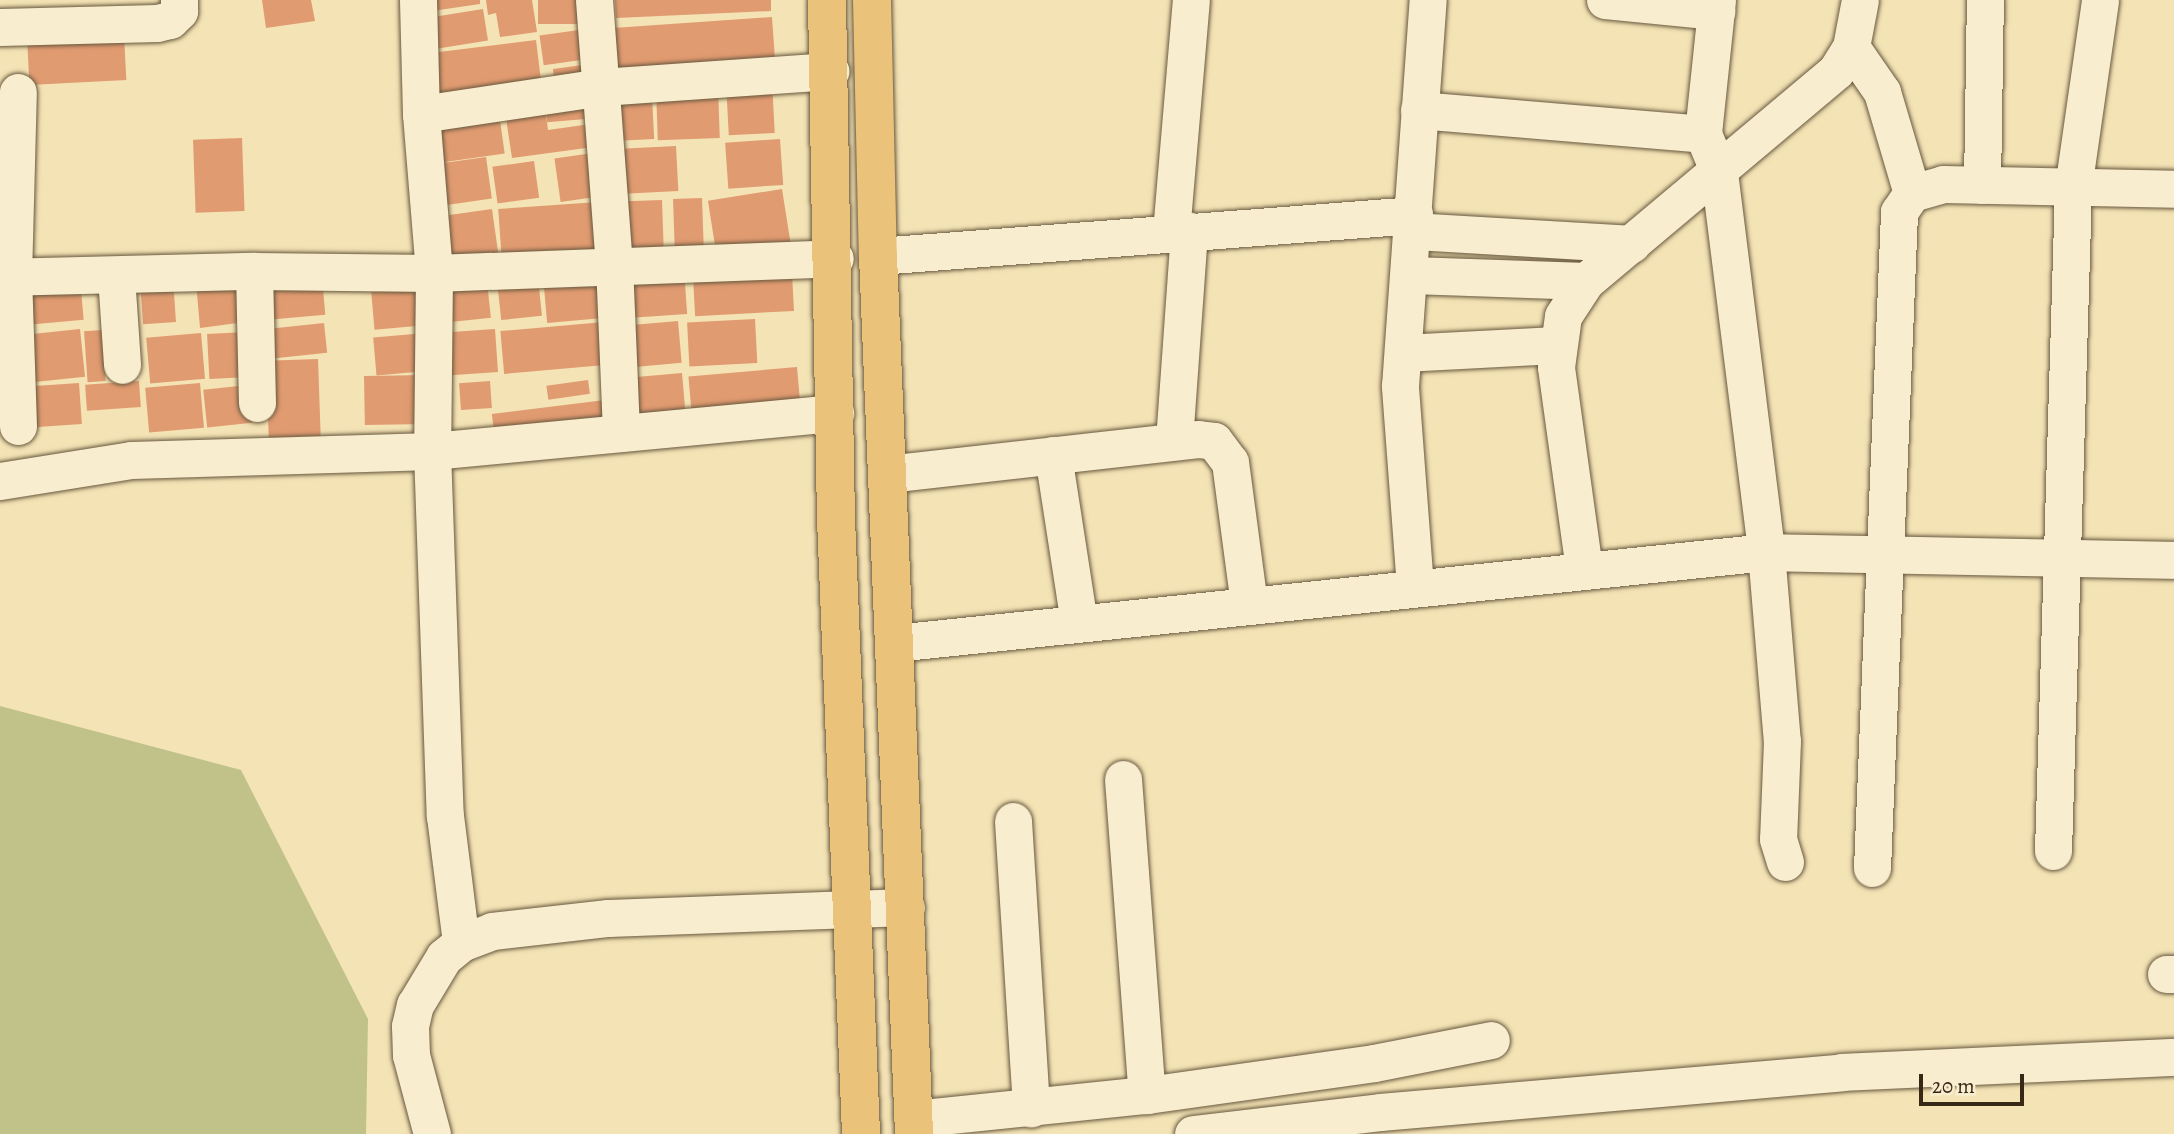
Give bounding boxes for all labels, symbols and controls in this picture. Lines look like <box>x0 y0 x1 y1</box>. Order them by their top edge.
scale bar <box>1922 1060 2027 1104</box>
text: 20 m <box>1932 1072 1975 1100</box>

